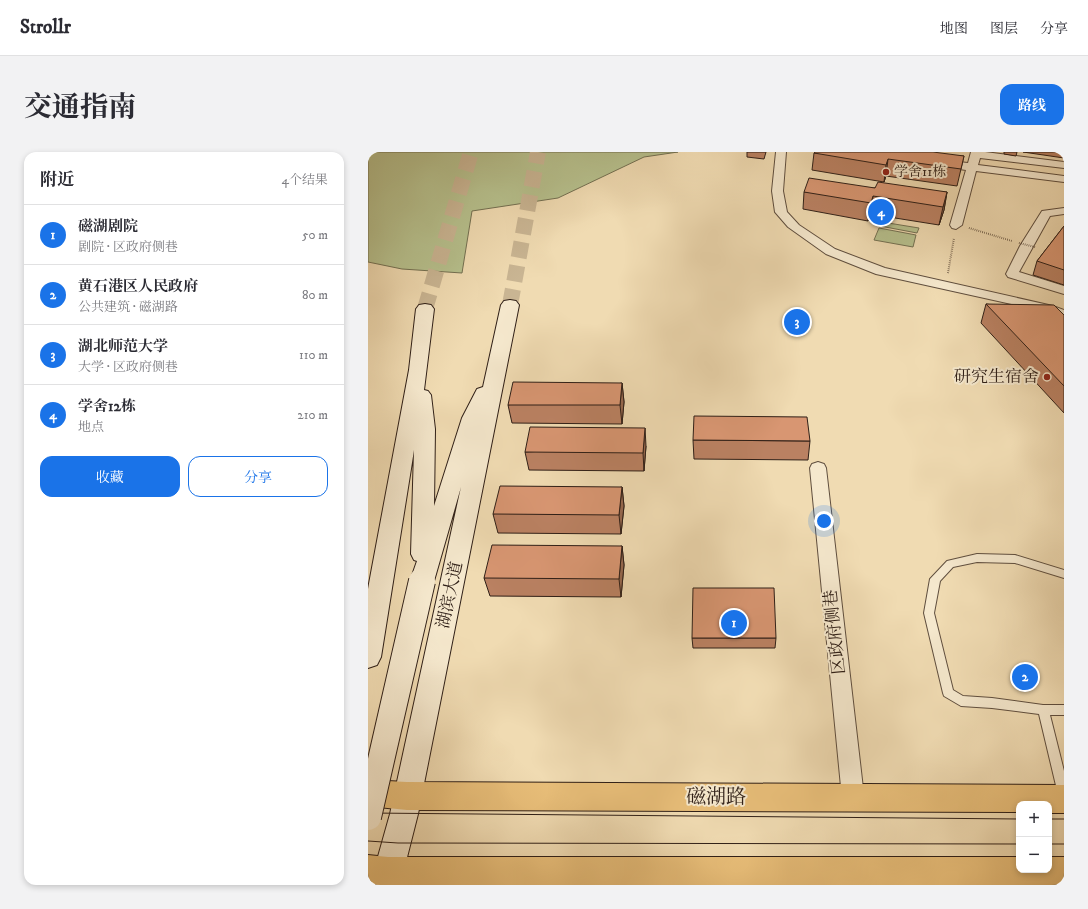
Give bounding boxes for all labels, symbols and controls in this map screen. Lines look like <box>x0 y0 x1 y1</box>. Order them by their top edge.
text: Strollr <box>20 16 71 39</box>
text: 地图 <box>940 20 968 38</box>
text: 图层 <box>990 20 1018 38</box>
text: 分享 <box>1040 20 1068 38</box>
button: 路线 <box>1000 84 1064 125</box>
text: 交通指南 <box>24 90 136 125</box>
place label: 学舍11栋 <box>894 163 946 181</box>
marker: 学舍11栋 <box>881 167 891 177</box>
text: 附近 <box>40 169 74 191</box>
text: 4个结果 <box>282 172 328 188</box>
pin: 4 <box>868 197 894 227</box>
text: 磁湖剧院 <box>78 217 138 236</box>
text: 1 <box>51 227 55 243</box>
text: 50 m <box>302 227 328 243</box>
text: 剧院 · 区政府侧巷 <box>78 239 178 255</box>
text: 黄石港区人民政府 <box>78 277 198 296</box>
text: 2 <box>50 287 56 303</box>
text: 80 m <box>302 287 328 303</box>
text: 公共建筑 · 磁湖路 <box>78 299 178 315</box>
pin: 3 <box>784 307 810 337</box>
text: 湖北师范大学 <box>78 337 168 356</box>
text: 3 <box>51 347 55 363</box>
text: 110 m <box>299 347 328 363</box>
text: 大学 · 区政府侧巷 <box>78 359 178 375</box>
place label: 研究生宿舍 <box>954 366 1039 388</box>
marker: 研究生宿舍 <box>1042 372 1052 382</box>
text: 学舍12栋 <box>78 397 136 416</box>
text: 4 <box>49 407 57 423</box>
text: 210 m <box>297 407 328 423</box>
text: 地点 <box>78 419 104 435</box>
button: 收藏 <box>40 456 180 497</box>
button: 分享 <box>188 456 328 497</box>
your location <box>814 511 834 531</box>
street label: 湖滨大道 <box>432 559 468 631</box>
street label: 区政府侧巷 <box>820 589 850 675</box>
pin: 1 <box>721 608 747 638</box>
pin: 2 <box>1012 662 1038 692</box>
street label: 磁湖路 <box>686 785 746 810</box>
map controls <box>1016 801 1052 873</box>
button: + <box>1016 801 1052 837</box>
button: − <box>1016 837 1052 873</box>

